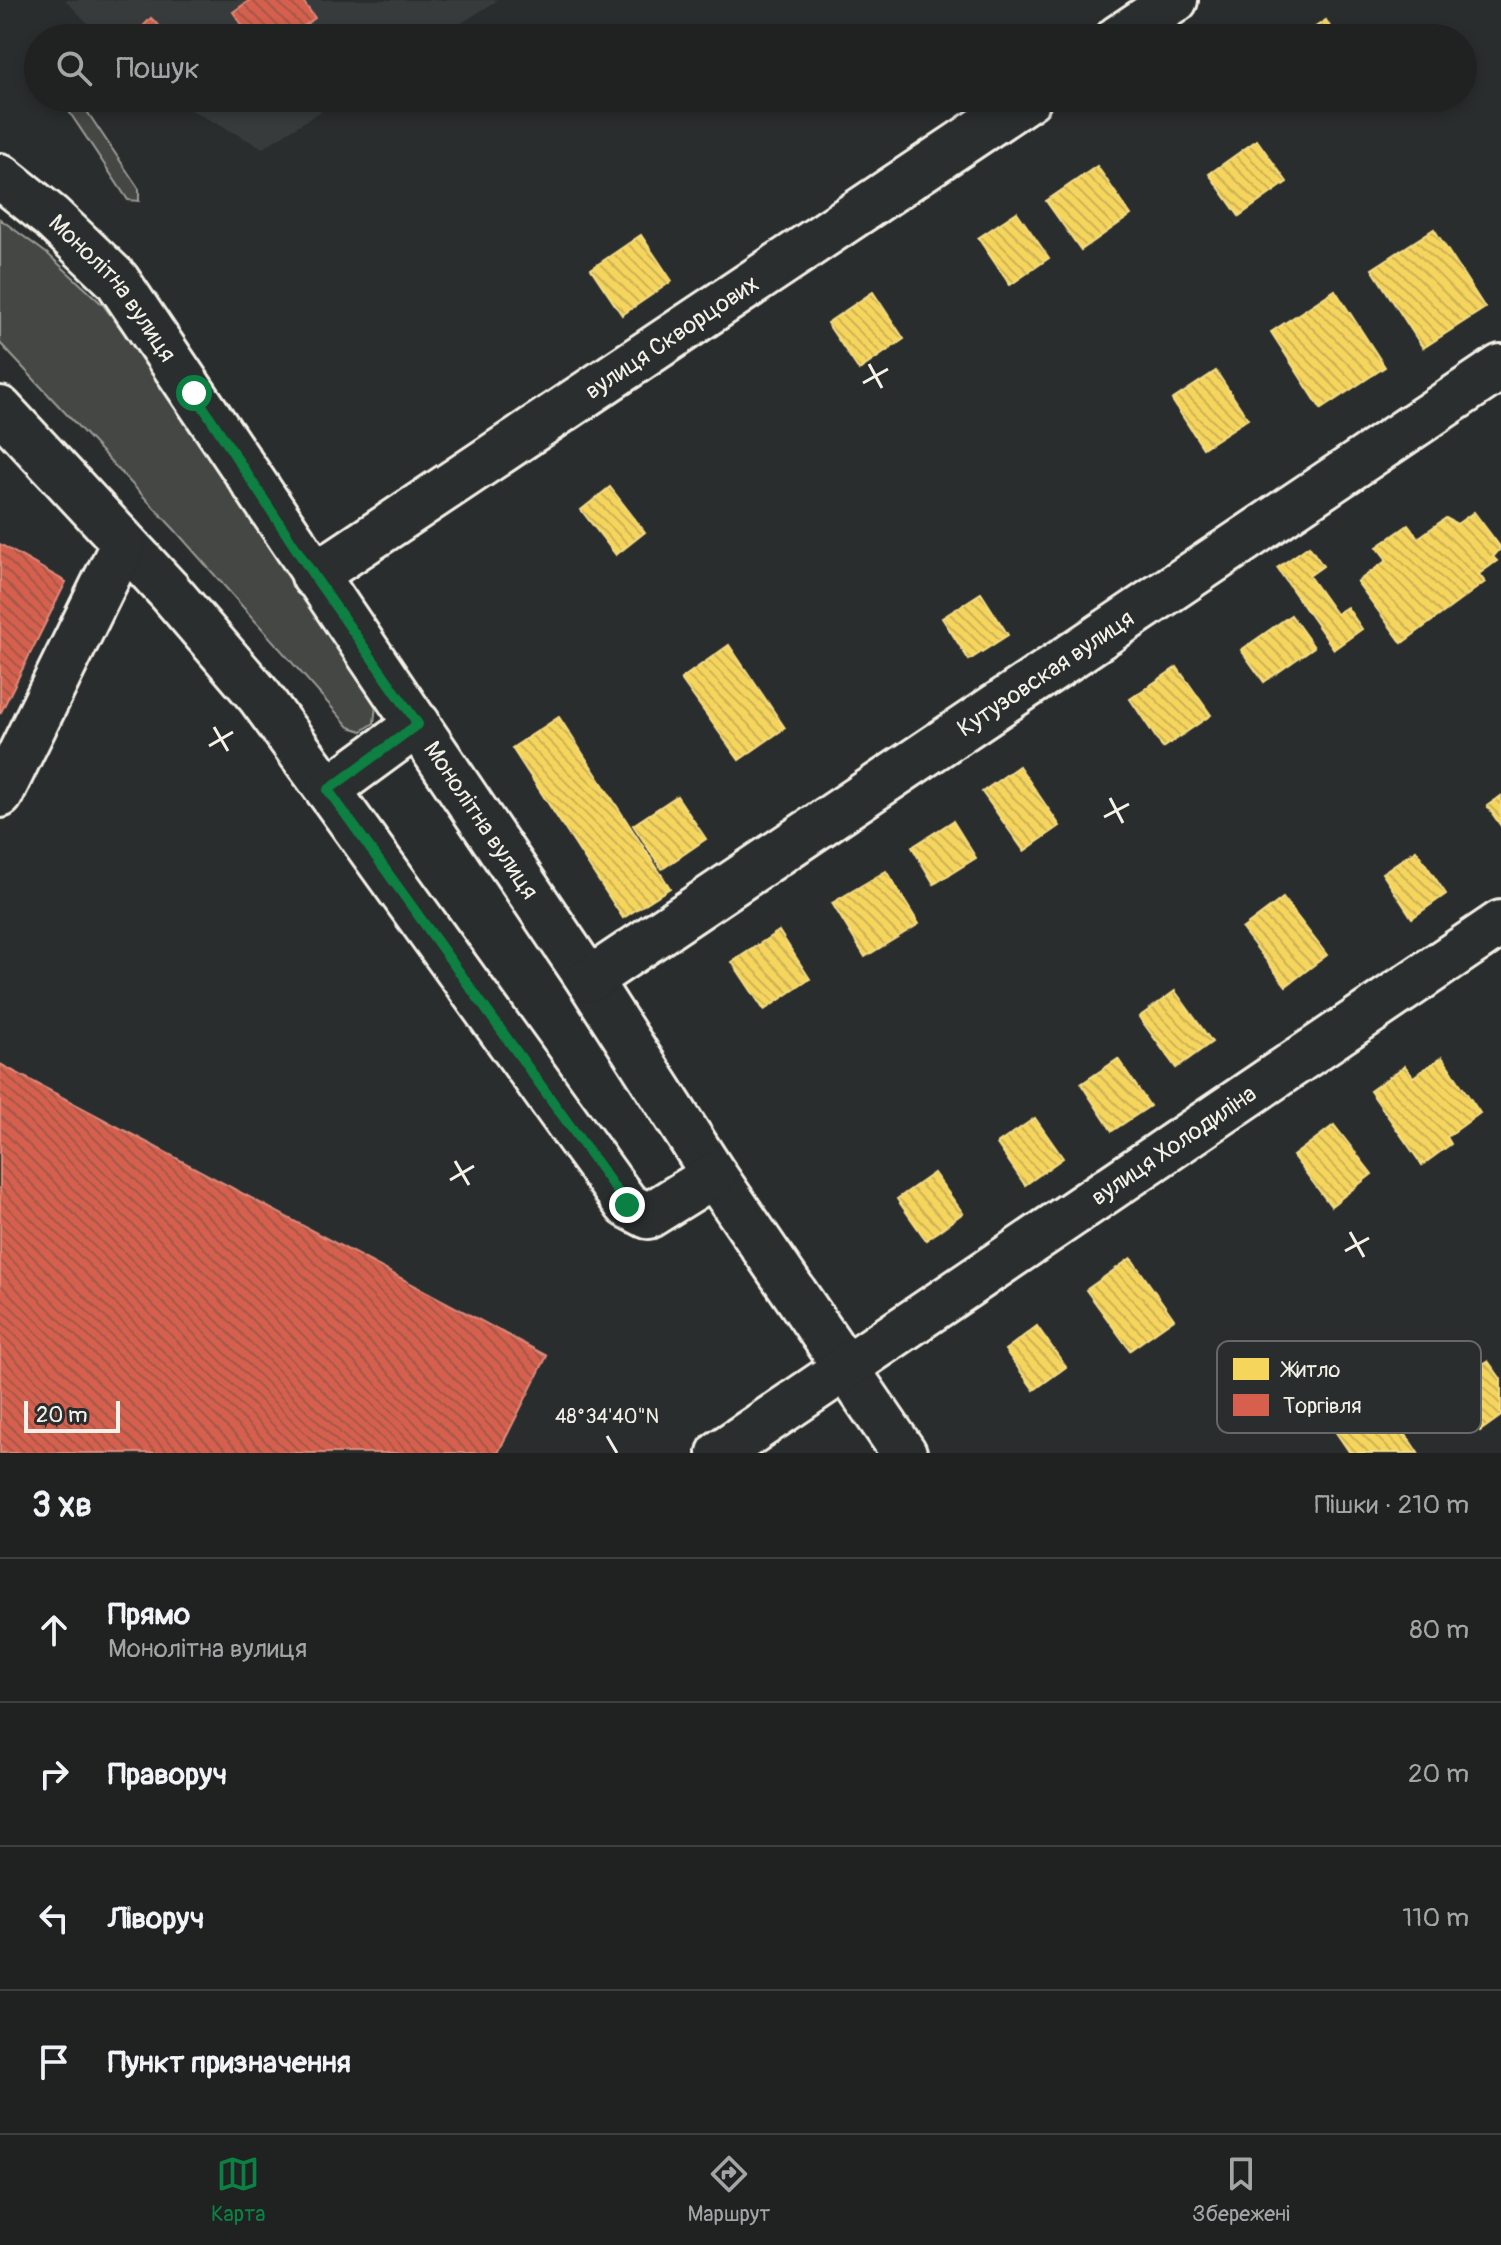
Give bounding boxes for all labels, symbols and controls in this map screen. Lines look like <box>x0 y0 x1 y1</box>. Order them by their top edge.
search box <box>24 24 1477 112</box>
icon: search <box>52 46 96 90</box>
text: Пошук <box>116 50 200 87</box>
street label: Монолітна вулиця <box>42 209 182 367</box>
street label: вулиця Скворцових <box>579 269 764 406</box>
route start <box>176 375 212 411</box>
street label: Кутузовская вулиця <box>952 604 1140 743</box>
street label: Монолітна вулиця <box>417 736 544 905</box>
street label: вулиця Холодиліна <box>1086 1079 1262 1212</box>
route end <box>609 1187 645 1223</box>
legend <box>1217 1341 1481 1433</box>
text: Житло <box>1280 1356 1341 1384</box>
text: Торгівля <box>1283 1392 1362 1420</box>
scale bar <box>24 1397 120 1433</box>
text: 20 m <box>36 1401 88 1429</box>
text: 48°34'40"N <box>555 1404 659 1429</box>
text: 3 хв <box>32 1484 92 1527</box>
text: Пішки · 210 m <box>1315 1489 1469 1521</box>
text: Прямо <box>108 1596 190 1633</box>
icon: ahead <box>32 1608 76 1652</box>
text: 80 m <box>1409 1614 1469 1646</box>
text: Монолітна вулиця <box>108 1633 307 1665</box>
icon: right <box>32 1752 76 1796</box>
text: Праворуч <box>108 1756 227 1793</box>
text: 20 m <box>1408 1758 1469 1790</box>
icon: left <box>32 1896 76 1940</box>
text: Ліворуч <box>108 1900 204 1937</box>
text: 110 m <box>1402 1902 1469 1934</box>
icon: arrive <box>32 2040 76 2084</box>
text: Пункт призначення <box>108 2044 351 2081</box>
tab: Карта <box>211 2152 266 2228</box>
tab: Маршрут <box>687 2152 770 2228</box>
tab: Збережені <box>1192 2152 1290 2228</box>

